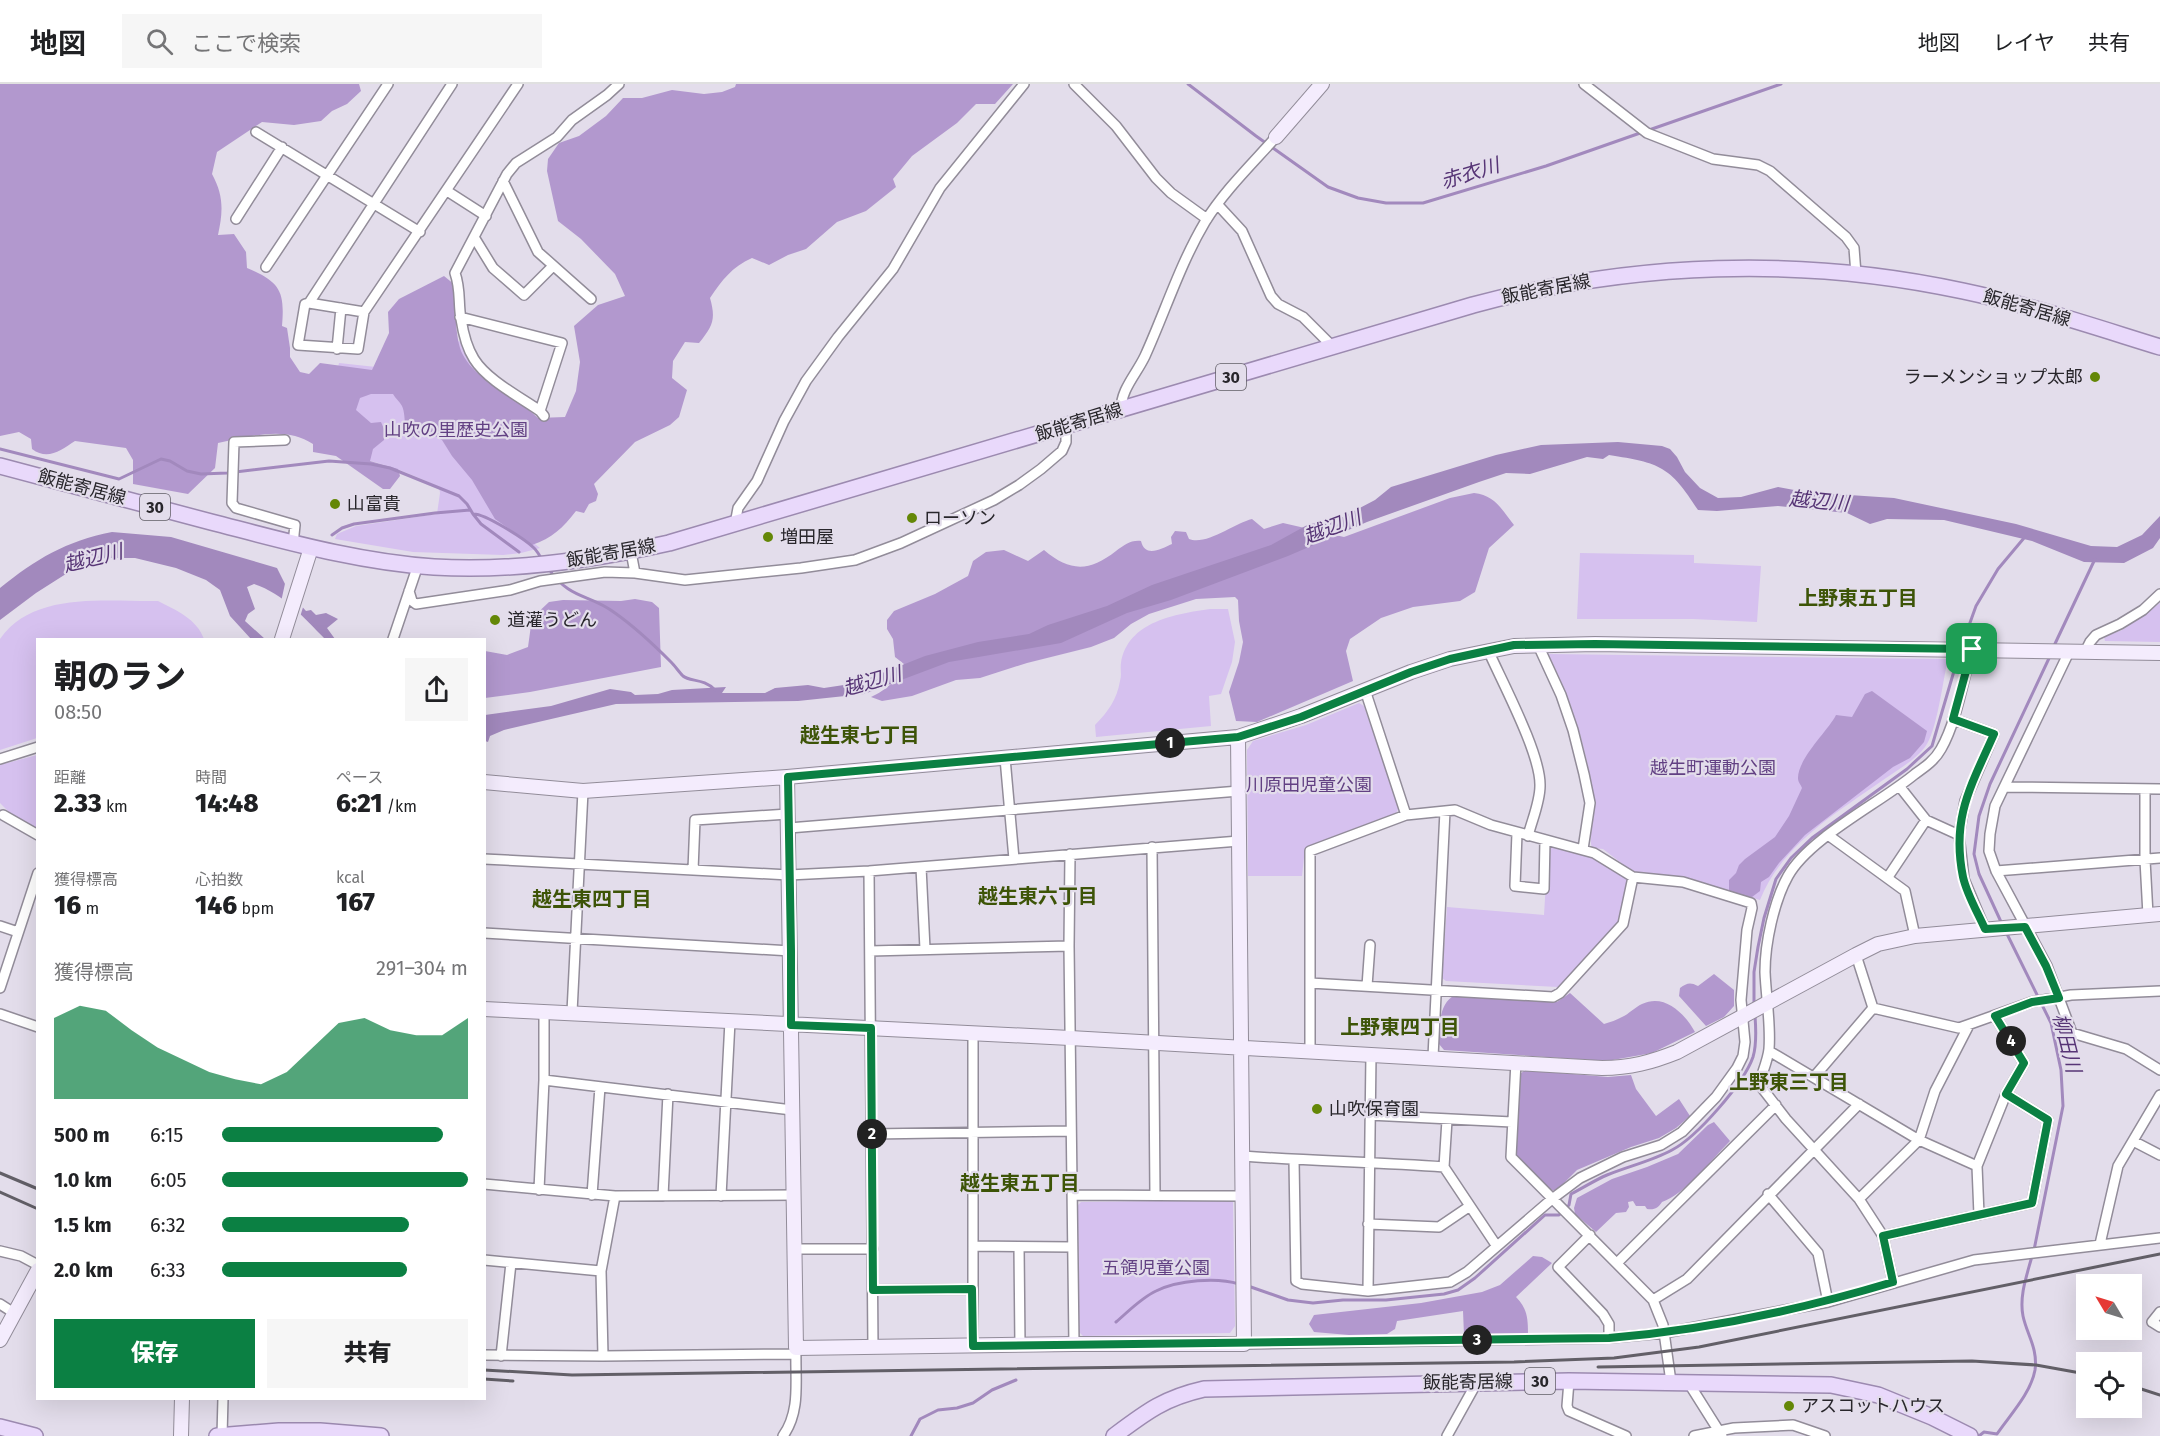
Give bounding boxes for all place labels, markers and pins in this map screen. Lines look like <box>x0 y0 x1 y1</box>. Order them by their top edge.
place label: ラーメンショップ太郎 <box>1904 366 2083 388</box>
marker: ラーメンショップ太郎 <box>2088 370 2102 384</box>
place label: 山富貴 <box>347 493 401 515</box>
marker: 山富貴 <box>328 497 342 511</box>
place label: ローソン <box>924 507 996 529</box>
marker: ローソン <box>905 511 919 525</box>
place label: 増田屋 <box>780 526 834 548</box>
marker: 増田屋 <box>761 530 775 544</box>
place label: 道灌うどん <box>507 609 597 631</box>
marker: 道灌うどん <box>488 613 502 627</box>
pin <box>1946 623 1997 674</box>
pin: 1 <box>1155 728 1185 758</box>
pin: 4 <box>1996 1026 2026 1056</box>
place label: 山吹保育園 <box>1329 1098 1419 1120</box>
marker: 山吹保育園 <box>1310 1102 1324 1116</box>
pin: 2 <box>857 1119 887 1149</box>
pin: 3 <box>1462 1325 1492 1355</box>
place label: アスコットハウス <box>1801 1395 1945 1417</box>
marker: アスコットハウス <box>1782 1399 1796 1413</box>

